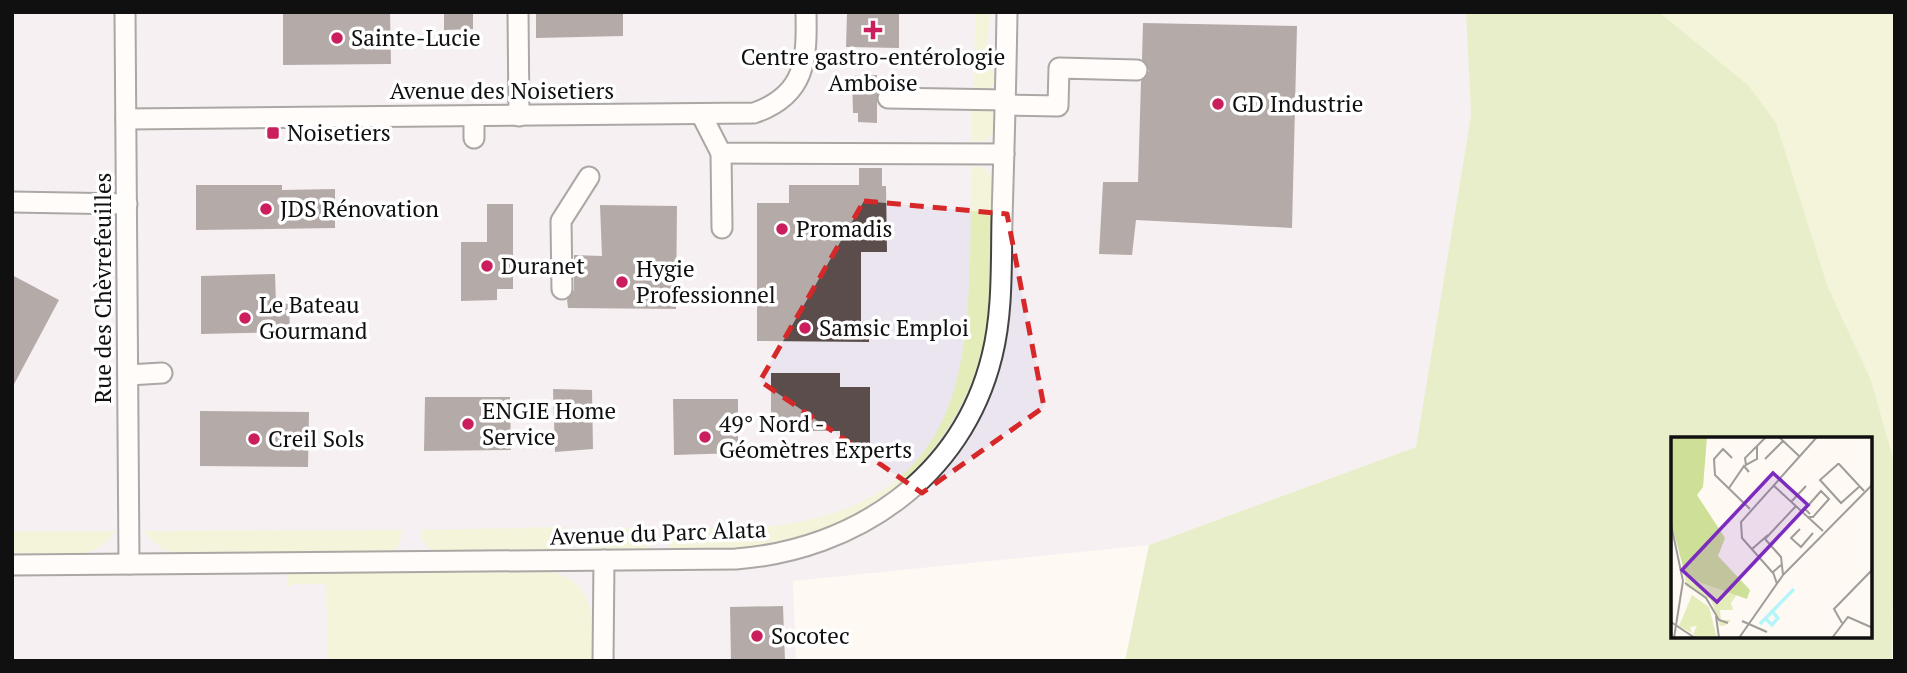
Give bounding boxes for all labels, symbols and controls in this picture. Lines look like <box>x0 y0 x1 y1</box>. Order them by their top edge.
marker: Centre gastro-entérologie Amboise <box>863 20 883 40</box>
place label: Sainte-Lucie <box>351 22 480 53</box>
marker: Sainte-Lucie <box>329 30 345 46</box>
place label: Centre gastro-entérologie Amboise <box>741 41 1005 98</box>
street label: Avenue des Noisetiers <box>390 75 614 106</box>
place label: GD Industrie <box>1232 88 1363 119</box>
marker: GD Industrie <box>1210 96 1226 112</box>
place label: Noisetiers <box>287 117 391 148</box>
marker: Noisetiers <box>265 125 281 141</box>
street label: Rue des Chèvrefeuilles <box>87 173 118 403</box>
place label: JDS Rénovation <box>280 193 439 224</box>
marker: JDS Rénovation <box>258 201 274 217</box>
place label: Promadis <box>796 213 892 244</box>
marker: Promadis <box>774 221 790 237</box>
place label: Duranet <box>501 250 585 281</box>
place label: Hygie Professionnel <box>636 253 776 310</box>
marker: Duranet <box>479 258 495 274</box>
marker: Hygie Professionnel <box>614 274 630 290</box>
place label: Le Bateau Gourmand <box>259 289 368 346</box>
marker: Le Bateau Gourmand <box>237 310 253 326</box>
place label: Samsic Emploi <box>819 312 969 343</box>
marker: Samsic Emploi <box>797 320 813 336</box>
place label: ENGIE Home Service <box>482 395 616 452</box>
place label: 49° Nord - Géomètres Experts <box>719 408 912 465</box>
marker: ENGIE Home Service <box>460 416 476 432</box>
place label: Creil Sols <box>268 423 365 454</box>
marker: 49° Nord - Géomètres Experts <box>697 429 713 445</box>
marker: Creil Sols <box>246 431 262 447</box>
inset map <box>1671 437 1872 638</box>
street label: Avenue du Parc Alata <box>549 513 767 552</box>
place label: Socotec <box>771 620 850 651</box>
marker: Socotec <box>749 628 765 644</box>

